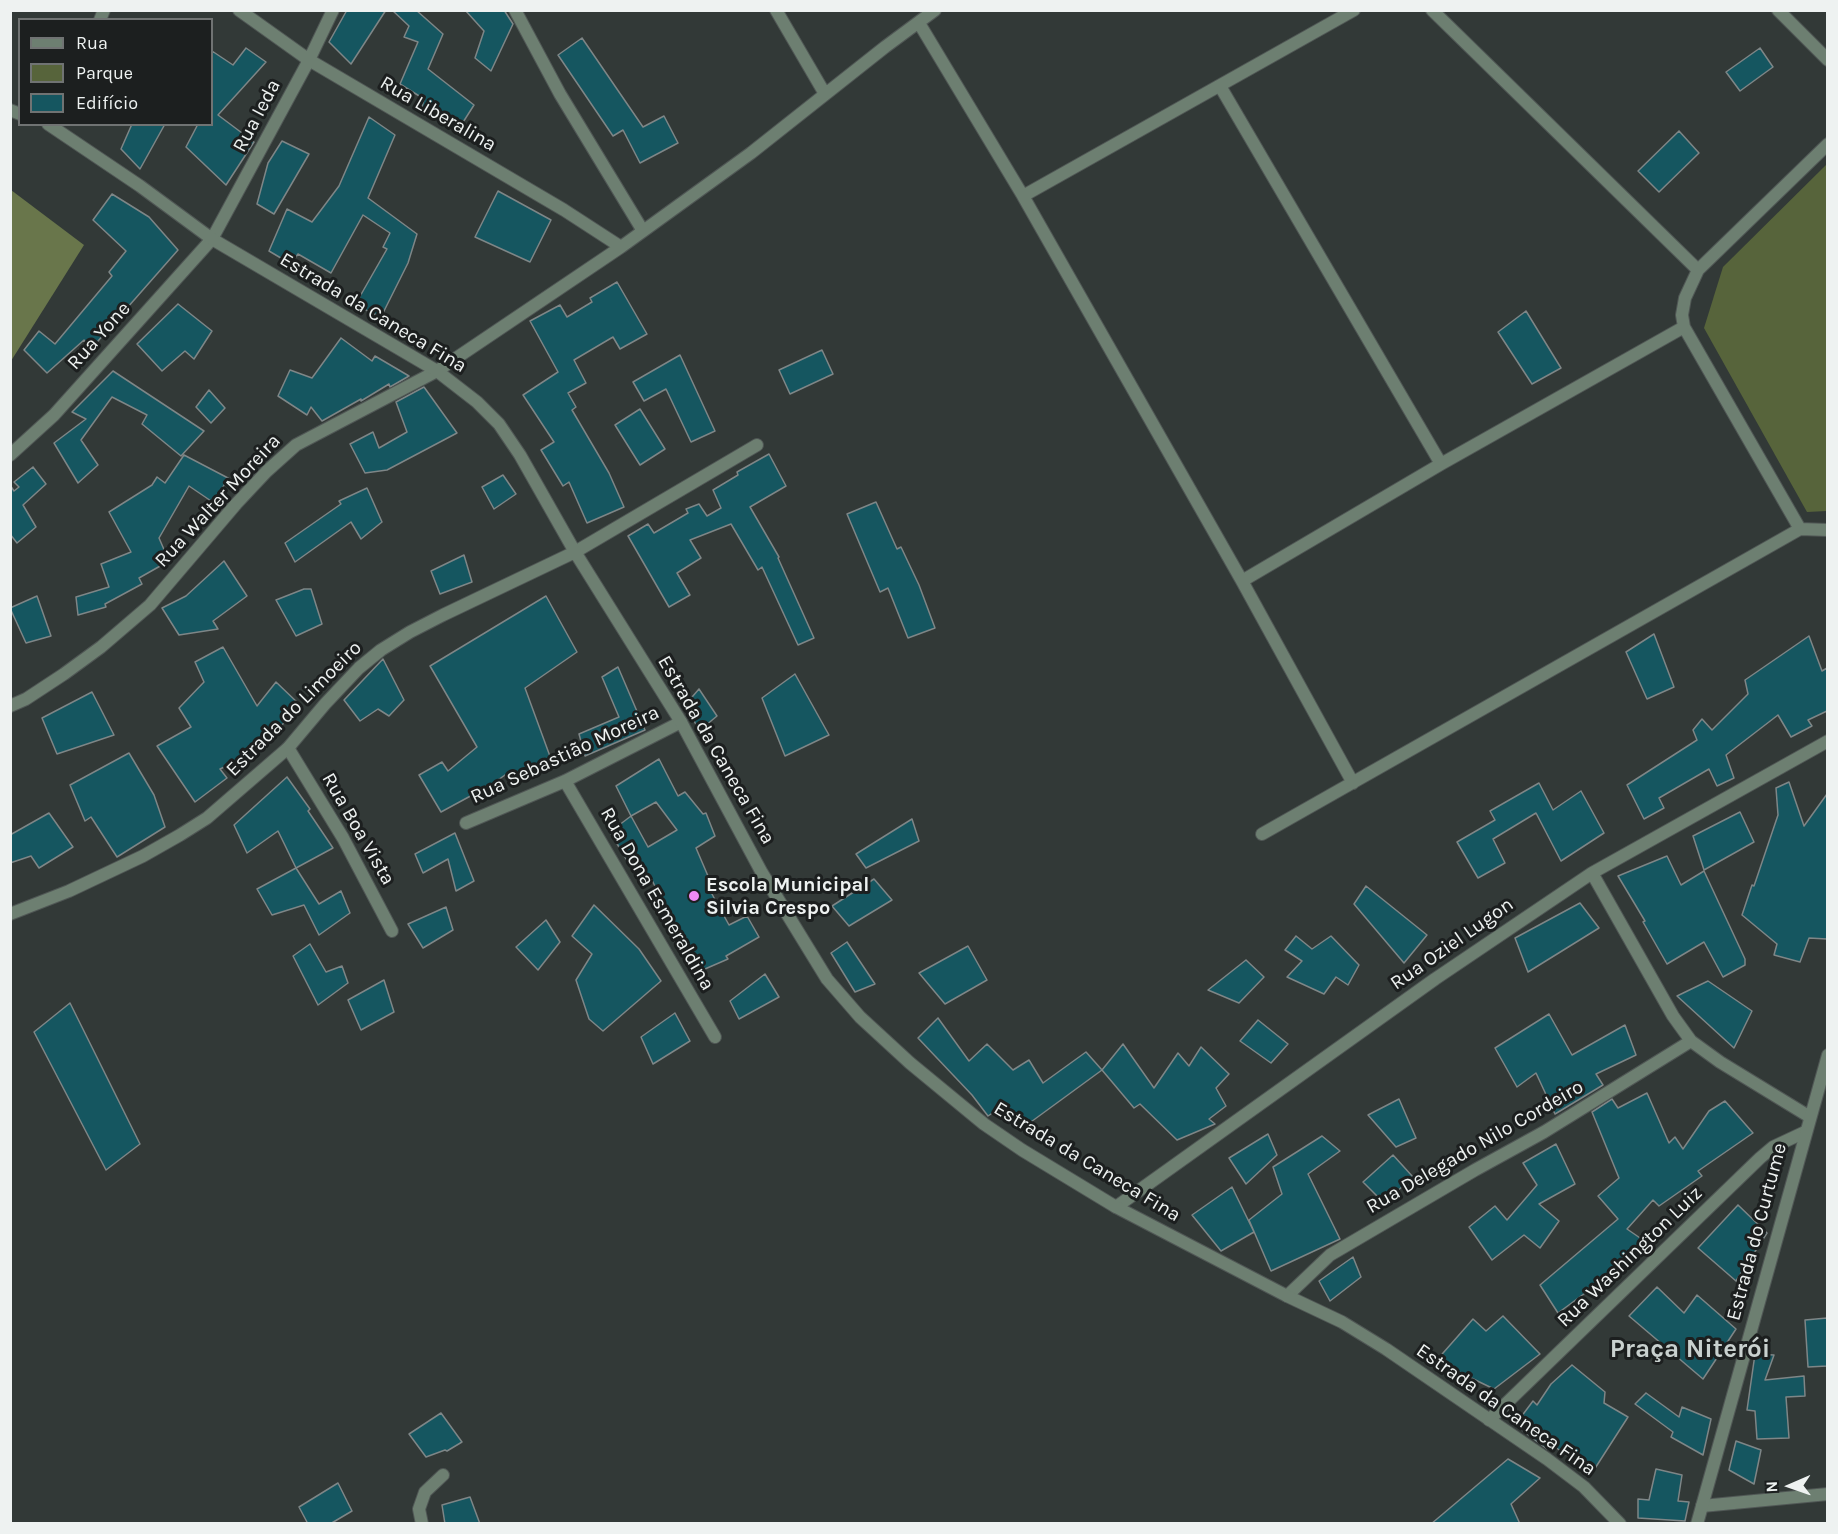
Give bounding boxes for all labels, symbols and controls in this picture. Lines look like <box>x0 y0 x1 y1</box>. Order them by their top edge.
legend <box>18 18 213 126</box>
text: Rua <box>76 32 108 54</box>
text: Parque <box>76 62 133 84</box>
street label: Rua Liberalina <box>376 71 500 157</box>
street label: Rua Ieda <box>228 76 286 156</box>
text: Edifício <box>76 92 138 114</box>
street label: Estrada da Caneca Fina <box>275 248 471 378</box>
street label: Rua Yone <box>62 297 136 375</box>
street label: Rua Walter Moreira <box>150 429 286 573</box>
street label: Estrada do Limoeiro <box>221 636 367 782</box>
street label: Estrada da Caneca Fina <box>652 651 780 849</box>
street label: Rua Sebastião Moreira <box>467 701 663 809</box>
street label: Rua Boa Vista <box>316 769 400 889</box>
street label: Rua Dona Esmeraldina <box>595 803 719 995</box>
place label: Escola Municipal Silvia Crespo <box>706 873 869 920</box>
marker: Escola Municipal Silvia Crespo <box>687 889 701 903</box>
street label: Rua Oziel Lugon <box>1386 893 1518 995</box>
street label: Rua Delegado Nilo Cordeiro <box>1362 1075 1588 1219</box>
street label: Estrada da Caneca Fina <box>989 1097 1185 1227</box>
street label: Estrada do Curtume <box>1722 1141 1792 1323</box>
street label: Rua Washington Luiz <box>1552 1182 1708 1332</box>
district label: Praça Niterói <box>1610 1334 1770 1366</box>
street label: Estrada da Caneca Fina <box>1411 1339 1601 1481</box>
north arrow <box>1760 1456 1820 1516</box>
text: N <box>1762 1481 1781 1493</box>

